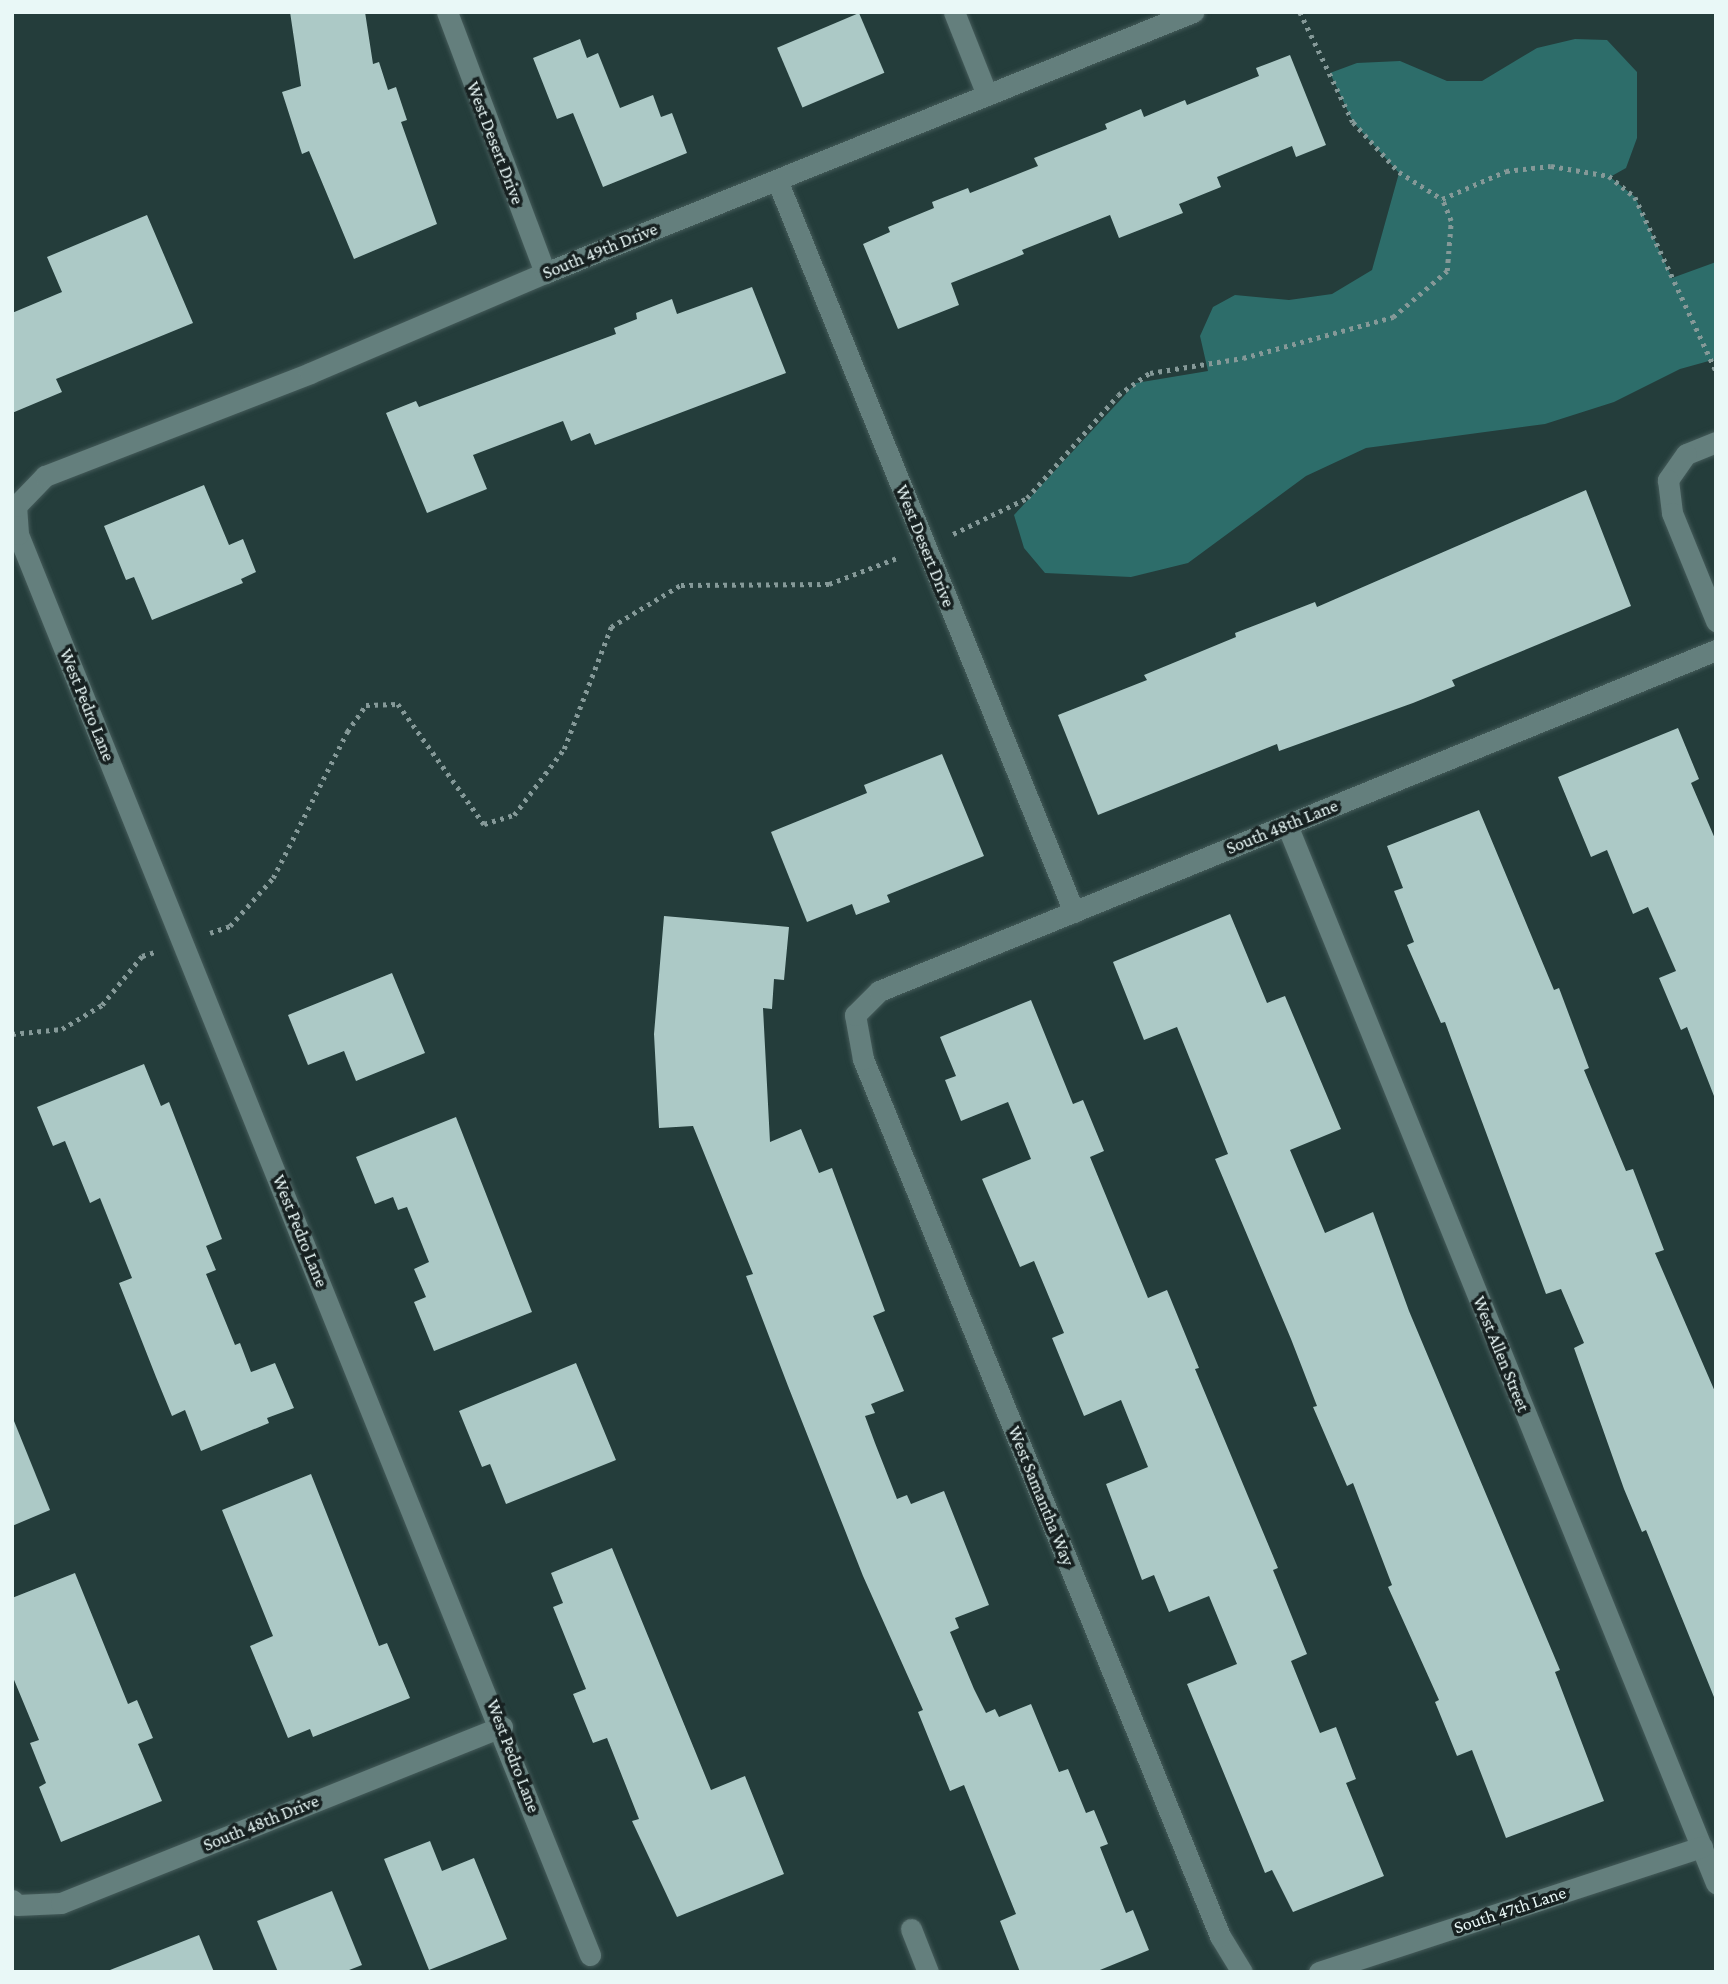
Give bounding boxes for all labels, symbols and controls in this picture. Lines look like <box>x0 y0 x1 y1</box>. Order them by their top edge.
street label: West Desert Drive <box>462 79 528 207</box>
street label: South 49th Drive <box>539 218 661 284</box>
street label: West Desert Drive <box>891 482 959 610</box>
street label: West Pedro Lane <box>55 646 119 764</box>
street label: South 48th Lane <box>1223 795 1341 859</box>
street label: West Pedro Lane <box>268 1172 332 1290</box>
street label: West Allen Street <box>1468 1293 1534 1415</box>
street label: West Samantha Way <box>1003 1423 1079 1569</box>
street label: West Pedro Lane <box>482 1696 544 1816</box>
street label: South 48th Drive <box>200 1790 322 1856</box>
street label: South 47th Lane <box>1451 1882 1569 1938</box>

